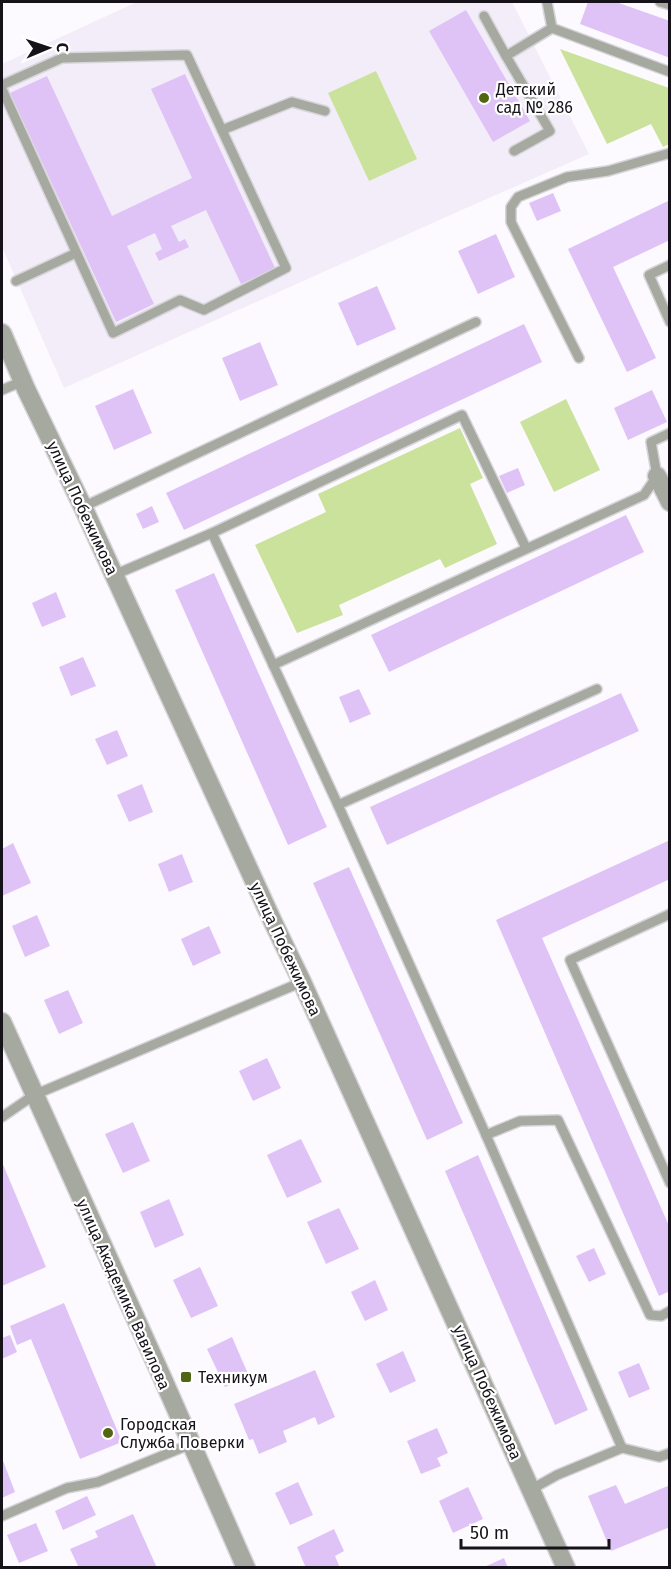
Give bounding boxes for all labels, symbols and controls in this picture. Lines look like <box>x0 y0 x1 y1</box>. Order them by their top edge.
north arrow <box>18 18 78 78</box>
text: С <box>53 43 72 53</box>
place label: Детский сад № 286 <box>495 80 573 117</box>
marker: Детский сад № 286 <box>477 91 491 105</box>
street label: улица Побежимова <box>43 438 122 578</box>
street label: улица Побежимова <box>246 879 325 1019</box>
street label: улица Академика Вавилова <box>73 1196 174 1393</box>
street label: улица Побежимова <box>449 1322 526 1463</box>
place label: Техникум <box>198 1368 268 1387</box>
marker: Техникум <box>179 1370 193 1384</box>
place label: Городская Служба Поверки <box>120 1415 245 1452</box>
marker: Городская Служба Поверки <box>101 1426 115 1440</box>
scale bar <box>461 1512 610 1550</box>
text: 50 m <box>470 1522 509 1544</box>

